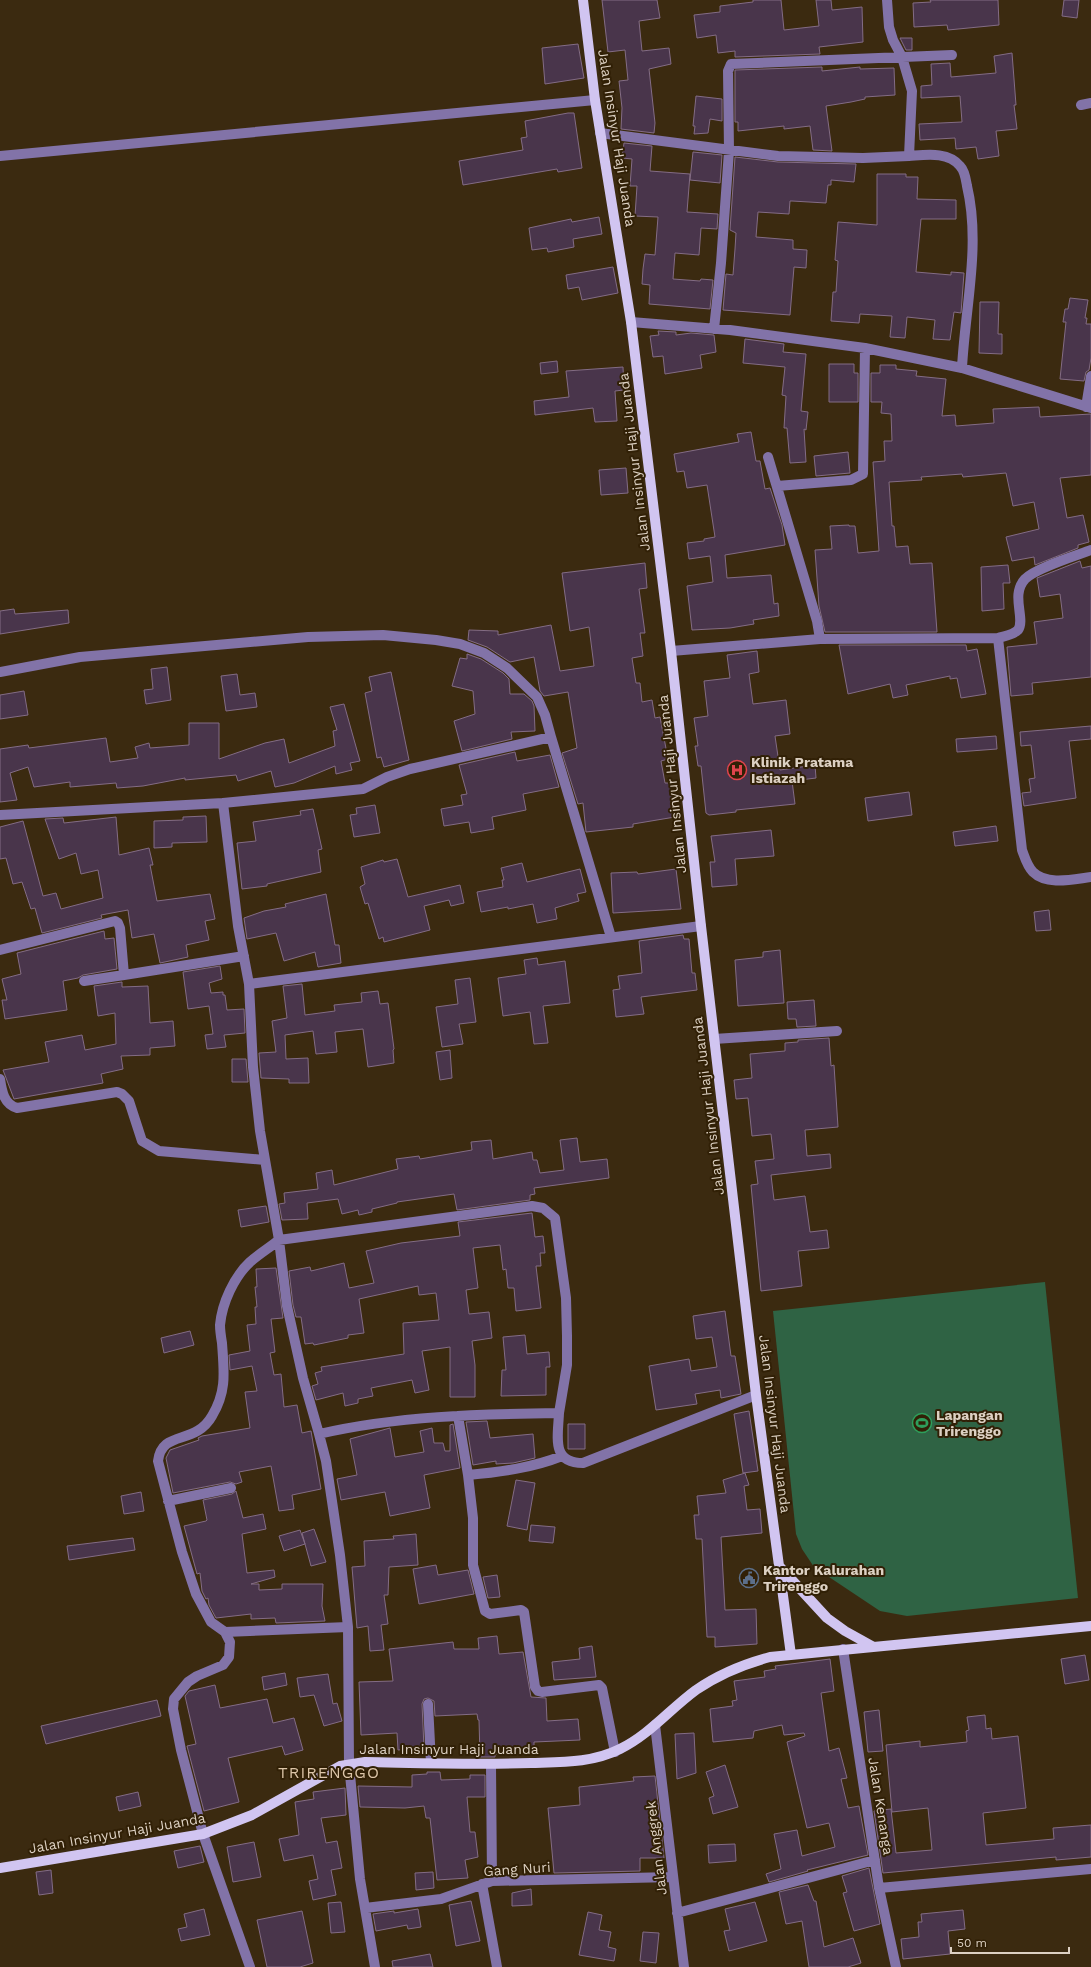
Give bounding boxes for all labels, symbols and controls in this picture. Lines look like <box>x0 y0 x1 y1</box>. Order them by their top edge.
street label: Jalan Insinyur Haji Juanda <box>595 48 639 228</box>
street label: Jalan Insinyur Haji Juanda <box>615 372 653 552</box>
street label: Jalan Insinyur Haji Juanda <box>655 694 689 874</box>
place label: Klinik Pratama Istiazah <box>751 754 854 786</box>
hospital icon: Klinik Pratama Istiazah <box>726 759 748 781</box>
street label: Jalan Insinyur Haji Juanda <box>689 1016 727 1196</box>
street label: Jalan Insinyur Haji Juanda <box>756 1334 794 1514</box>
place label: Lapangan Trirenggo <box>936 1407 1003 1439</box>
sports icon: Lapangan Trirenggo <box>911 1412 933 1434</box>
place label: Kantor Kalurahan Trirenggo <box>763 1562 884 1594</box>
public building icon: Kantor Kalurahan Trirenggo <box>738 1567 760 1589</box>
street label: Jalan Insinyur Haji Juanda <box>359 1741 539 1757</box>
street label: Jalan Kenanga <box>865 1756 897 1856</box>
district label: TRIRENGGO <box>278 1763 380 1782</box>
street label: Jalan Anggrek <box>642 1800 670 1896</box>
street label: Jalan Insinyur Haji Juanda <box>27 1810 207 1856</box>
street label: Gang Nuri <box>483 1859 551 1879</box>
scale bar <box>951 1929 1069 1955</box>
text: 50 m <box>957 1936 987 1950</box>

